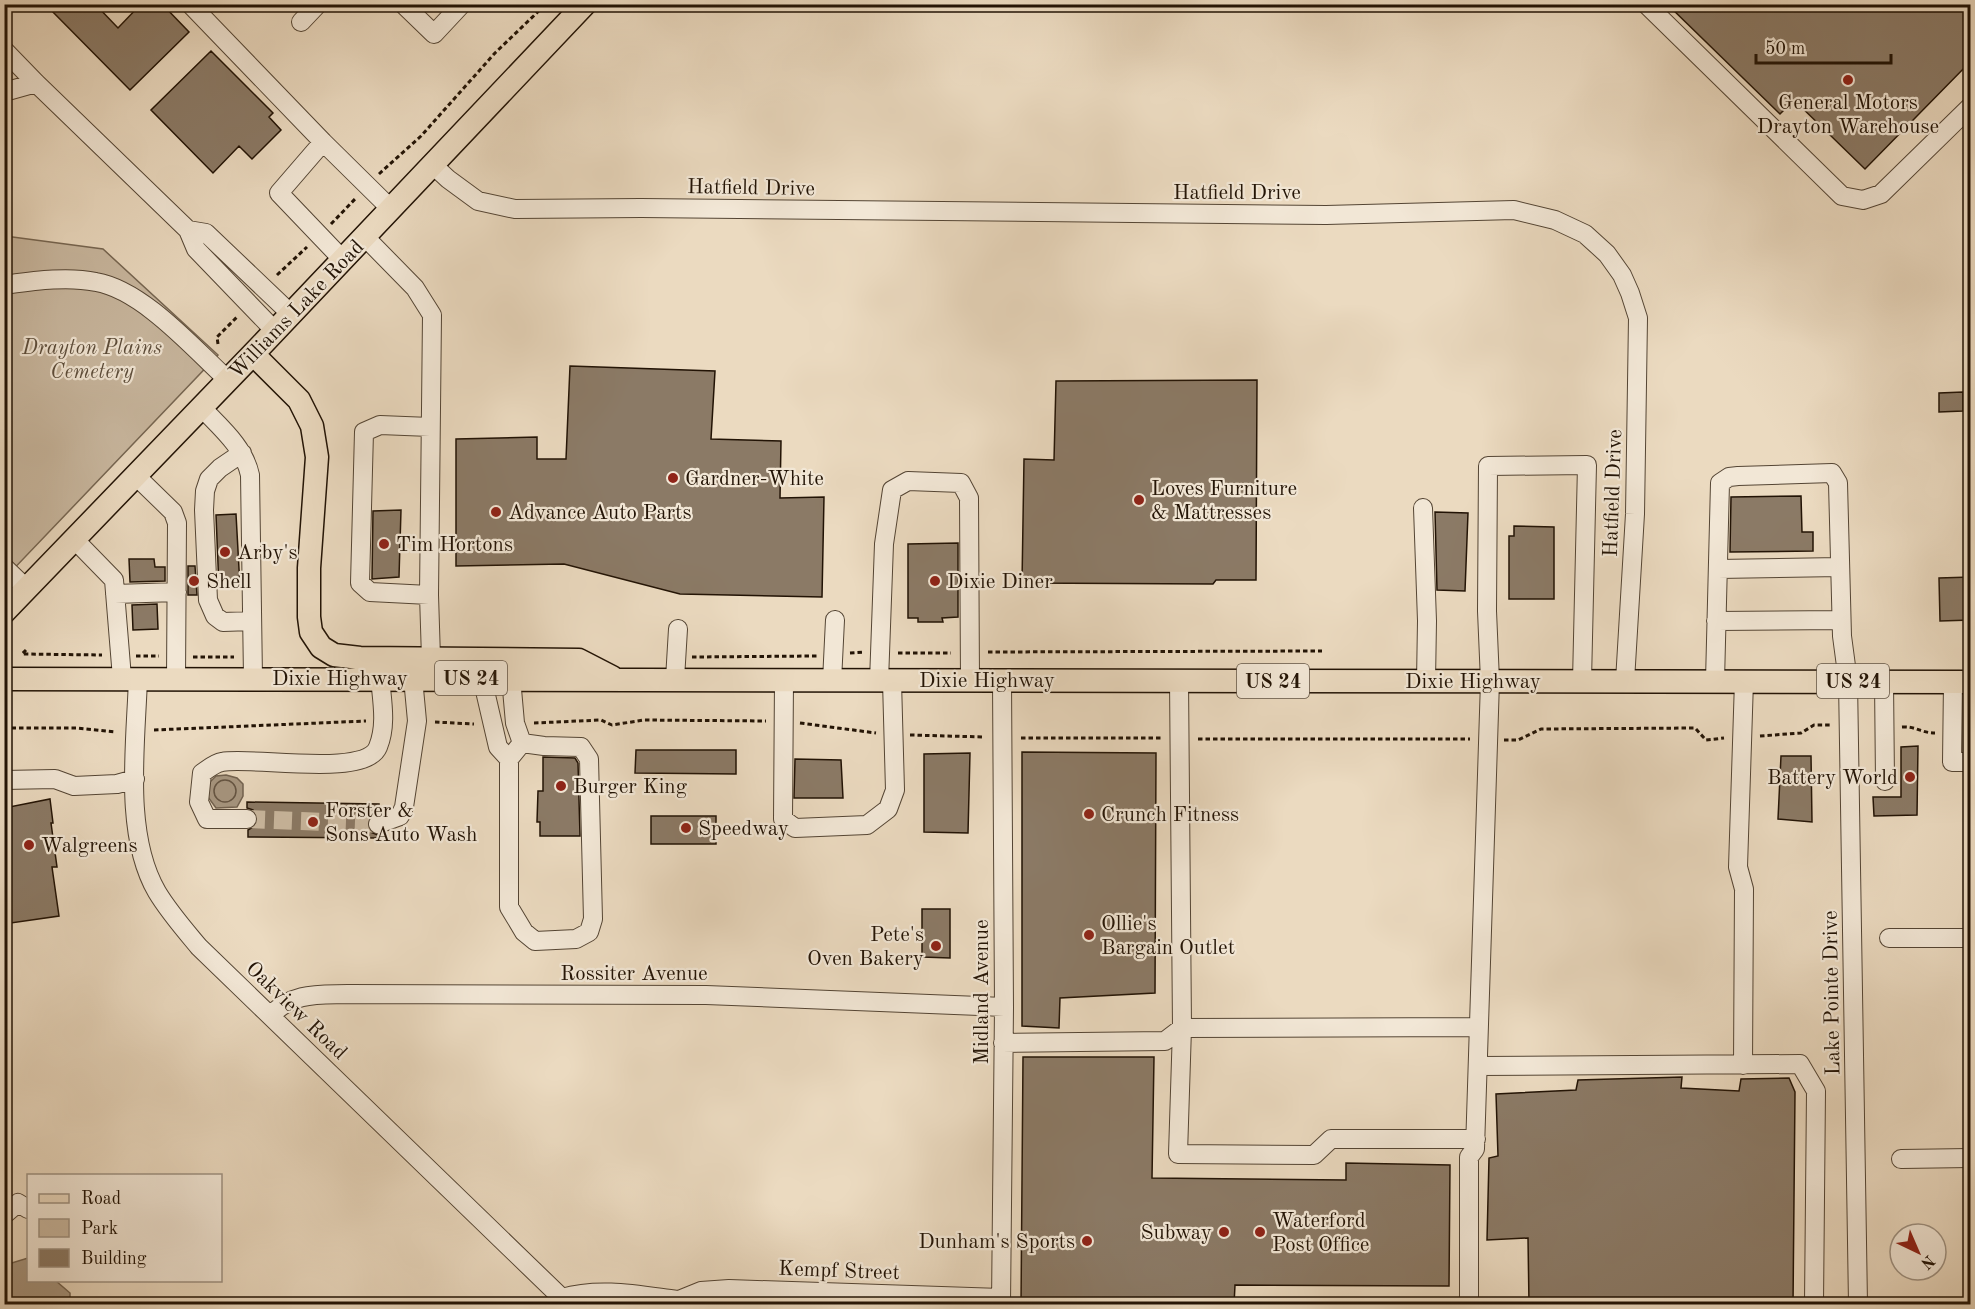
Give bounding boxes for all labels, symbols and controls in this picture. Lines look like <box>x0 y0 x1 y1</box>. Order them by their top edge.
scale bar <box>1756 27 1891 65</box>
text: 50 m <box>1765 40 1805 58</box>
marker: General Motors Drayton Warehouse <box>1841 73 1855 87</box>
place label: General Motors Drayton Warehouse <box>1757 93 1939 138</box>
street label: Hatfield Drive <box>687 177 815 200</box>
street label: Hatfield Drive <box>1173 183 1301 204</box>
street label: Williams Lake Road <box>226 237 369 383</box>
park label: Drayton Plains Cemetery <box>21 338 162 383</box>
street label: Hatfield Drive <box>1601 429 1626 557</box>
place label: Gardner-White <box>685 469 824 490</box>
marker: Gardner-White <box>666 471 680 485</box>
place label: Loves Furniture & Mattresses <box>1151 479 1297 524</box>
marker: Loves Furniture & Mattresses <box>1132 493 1146 507</box>
place label: Advance Auto Parts <box>508 503 692 524</box>
marker: Advance Auto Parts <box>489 505 503 519</box>
place label: Tim Hortons <box>396 535 513 556</box>
marker: Tim Hortons <box>377 537 391 551</box>
place label: Arby's <box>237 543 298 564</box>
marker: Arby's <box>218 545 232 559</box>
place label: Shell <box>206 572 252 593</box>
place label: Dixie Diner <box>947 572 1053 593</box>
marker: Shell <box>187 574 201 588</box>
marker: Dixie Diner <box>928 574 942 588</box>
road number: US 24 <box>435 661 507 695</box>
road number: US 24 <box>1237 664 1309 698</box>
road number: US 24 <box>1817 664 1889 698</box>
street label: Dixie Highway <box>272 669 408 690</box>
street label: Dixie Highway <box>919 671 1055 692</box>
street label: Dixie Highway <box>1405 672 1541 693</box>
place label: Battery World <box>1767 768 1898 789</box>
marker: Battery World <box>1903 770 1917 784</box>
place label: Burger King <box>573 777 688 798</box>
marker: Burger King <box>554 779 568 793</box>
place label: Forster & Sons Auto Wash <box>325 801 477 846</box>
place label: Crunch Fitness <box>1101 805 1239 826</box>
marker: Crunch Fitness <box>1082 807 1096 821</box>
marker: Forster & Sons Auto Wash <box>306 815 320 829</box>
place label: Speedway <box>698 819 789 840</box>
marker: Speedway <box>679 821 693 835</box>
place label: Walgreens <box>41 836 138 857</box>
marker: Walgreens <box>22 838 36 852</box>
street label: Lake Pointe Drive <box>1821 910 1844 1076</box>
place label: Ollie's Bargain Outlet <box>1101 914 1235 959</box>
street label: Midland Avenue <box>972 919 993 1065</box>
place label: Pete's Oven Bakery <box>807 925 924 970</box>
marker: Ollie's Bargain Outlet <box>1082 928 1096 942</box>
marker: Pete's Oven Bakery <box>929 939 943 953</box>
street label: Oakview Road <box>241 958 351 1064</box>
street label: Rossiter Avenue <box>560 964 708 985</box>
legend <box>27 1174 222 1282</box>
text: Road <box>81 1190 121 1208</box>
place label: Waterford Post Office <box>1272 1211 1370 1256</box>
text: Park <box>81 1220 118 1238</box>
north arrow <box>1888 1222 1948 1282</box>
place label: Subway <box>1141 1223 1212 1244</box>
marker: Subway <box>1217 1225 1231 1239</box>
marker: Waterford Post Office <box>1253 1225 1267 1239</box>
place label: Dunham's Sports <box>918 1232 1075 1253</box>
marker: Dunham's Sports <box>1080 1234 1094 1248</box>
text: Building <box>81 1250 147 1268</box>
text: N <box>1917 1251 1937 1272</box>
street label: Kempf Street <box>778 1259 900 1284</box>

